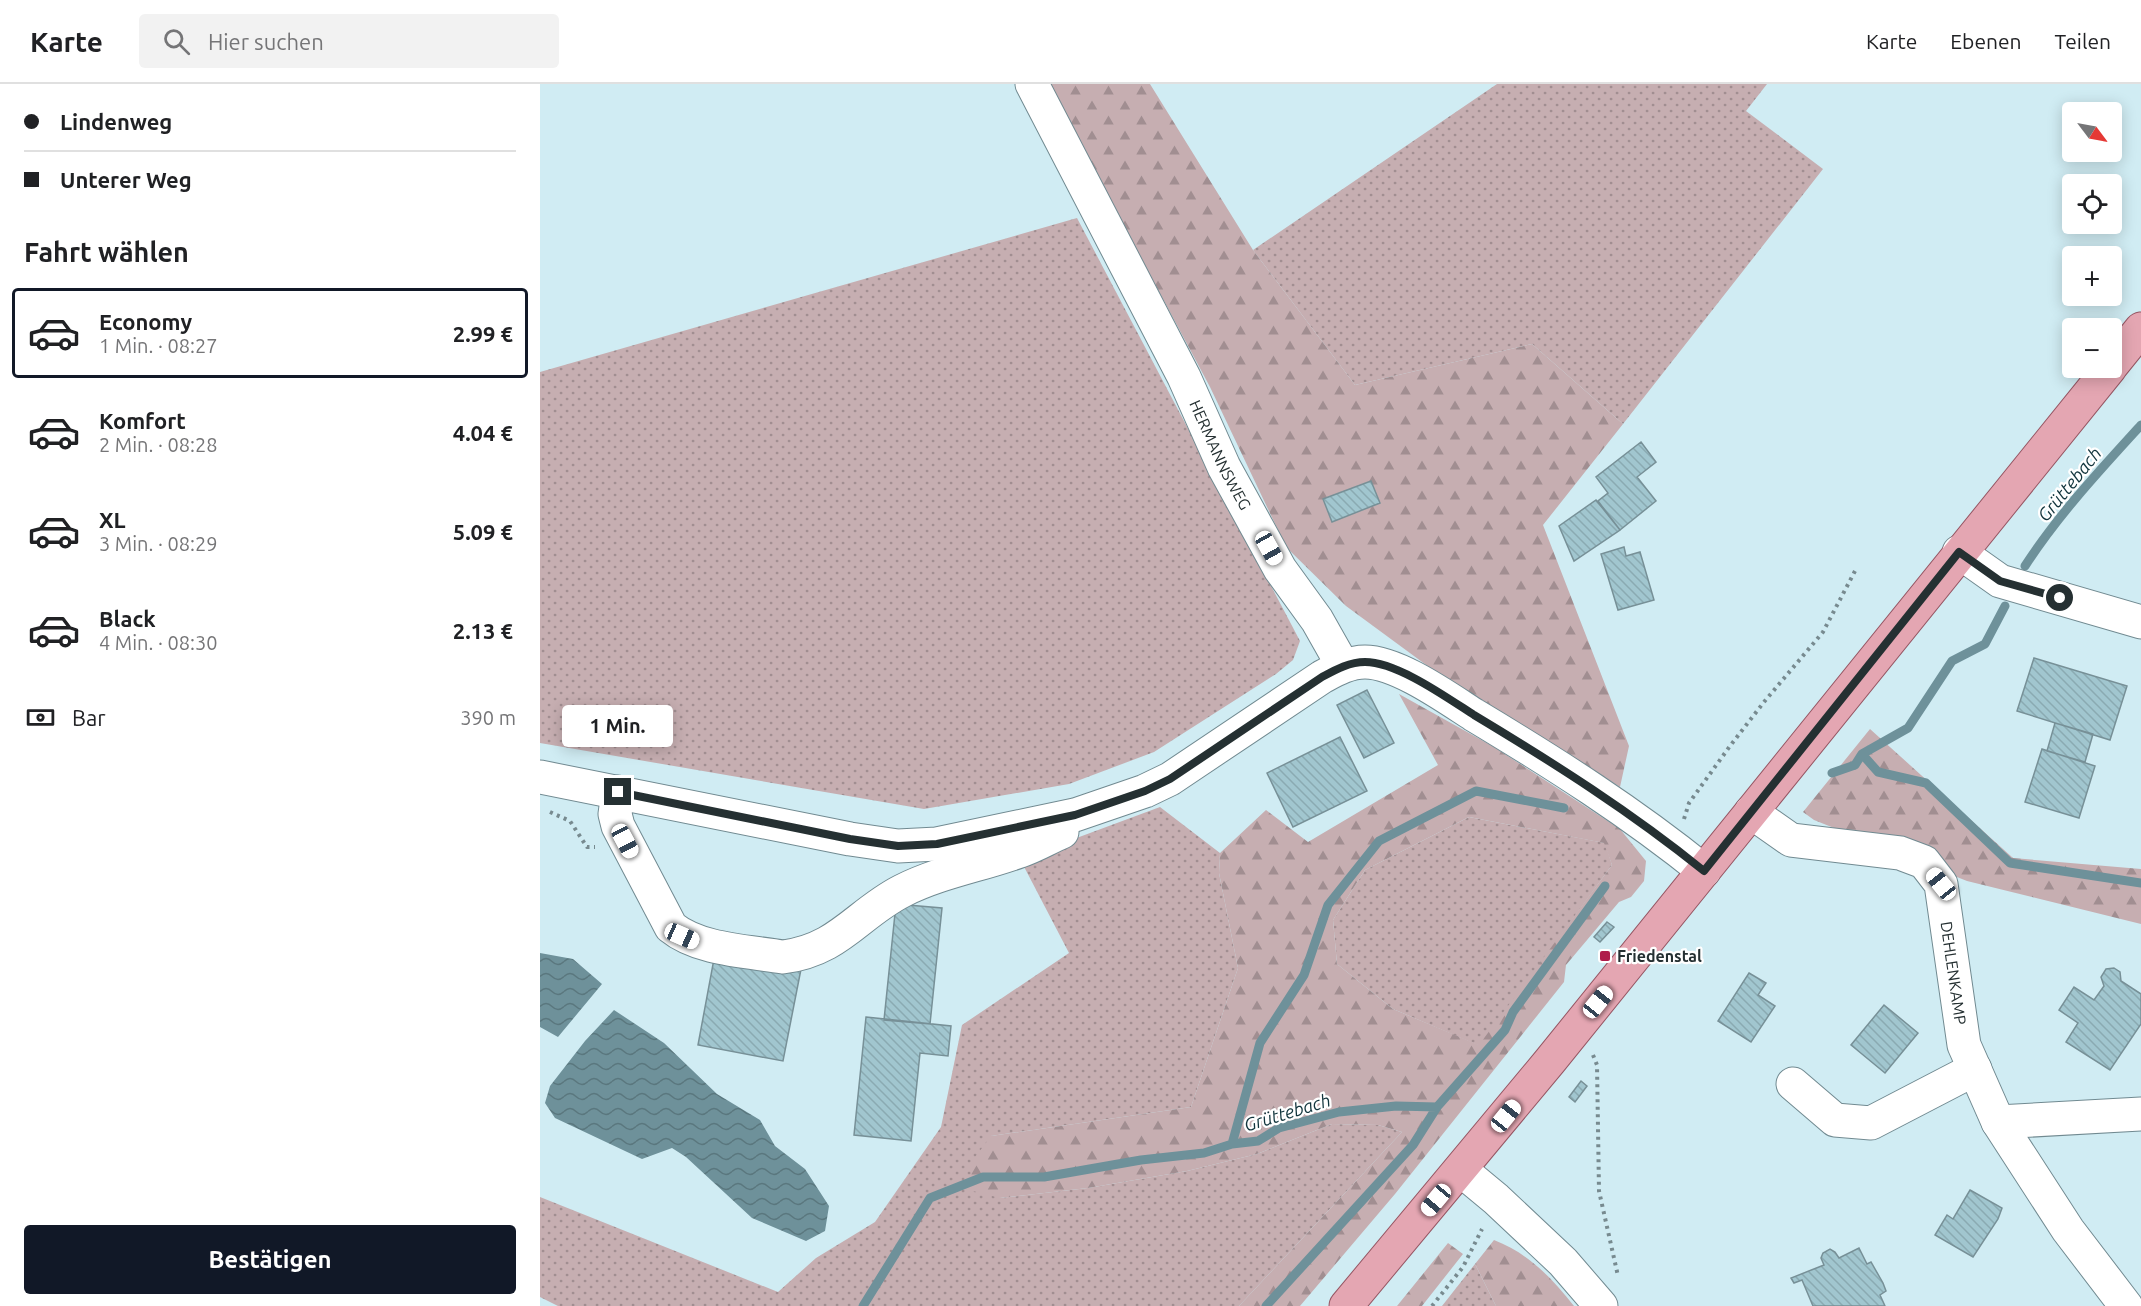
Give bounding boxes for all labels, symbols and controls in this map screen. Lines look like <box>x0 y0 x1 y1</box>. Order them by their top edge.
search box <box>139 14 559 68</box>
icon: search <box>160 25 193 58</box>
text: Karte <box>30 26 103 57</box>
text: Hier suchen <box>208 29 324 54</box>
text: Karte <box>1866 29 1917 53</box>
text: Ebenen <box>1950 29 2022 53</box>
text: Teilen <box>2055 29 2111 53</box>
north arrow <box>2062 102 2122 162</box>
map controls <box>2062 102 2122 378</box>
text: Lindenweg <box>60 109 172 134</box>
text: Unterer Weg <box>60 167 192 192</box>
button: locate <box>2062 174 2122 234</box>
text: Fahrt wählen <box>24 237 189 267</box>
button: + <box>2062 246 2122 306</box>
icon: car <box>27 306 81 360</box>
text: Economy <box>99 309 192 334</box>
button: − <box>2062 318 2122 378</box>
text: 2.99 € <box>453 321 513 346</box>
text: 1 Min. · 08:27 <box>99 334 218 357</box>
street label: HERMANNSWEG <box>1186 397 1255 513</box>
icon: car <box>27 405 81 459</box>
text: Komfort <box>99 408 186 433</box>
text: 4.04 € <box>453 420 513 445</box>
text: 2 Min. · 08:28 <box>99 433 218 456</box>
water label: Grüttebach <box>2033 443 2105 525</box>
icon: car <box>27 504 81 558</box>
text: XL <box>99 507 126 532</box>
text: 5.09 € <box>453 519 513 544</box>
car <box>1252 528 1286 568</box>
text: 3 Min. · 08:29 <box>99 532 218 555</box>
route start <box>2046 584 2073 611</box>
icon: car <box>27 603 81 657</box>
text: Black <box>99 606 156 631</box>
text: 2.13 € <box>453 618 513 643</box>
text: 4 Min. · 08:30 <box>99 631 218 654</box>
icon: cash <box>24 701 57 734</box>
text: Bar <box>72 705 106 730</box>
callout: 1 Min. <box>562 705 674 747</box>
text: 390 m <box>460 706 516 729</box>
text: 1 Min. <box>590 714 646 737</box>
route end <box>604 778 631 805</box>
car <box>609 821 641 861</box>
car <box>1923 864 1959 904</box>
car <box>662 920 702 952</box>
street label: DEHLENKAMP <box>1937 920 1970 1026</box>
place label: Friedenstal <box>1617 947 1702 965</box>
marker: Friedenstal <box>1598 949 1612 963</box>
car <box>1580 982 1616 1022</box>
water label: Grüttebach <box>1241 1089 1333 1135</box>
car <box>1488 1096 1524 1136</box>
car <box>1418 1180 1454 1220</box>
button: Bestätigen <box>24 1225 516 1294</box>

